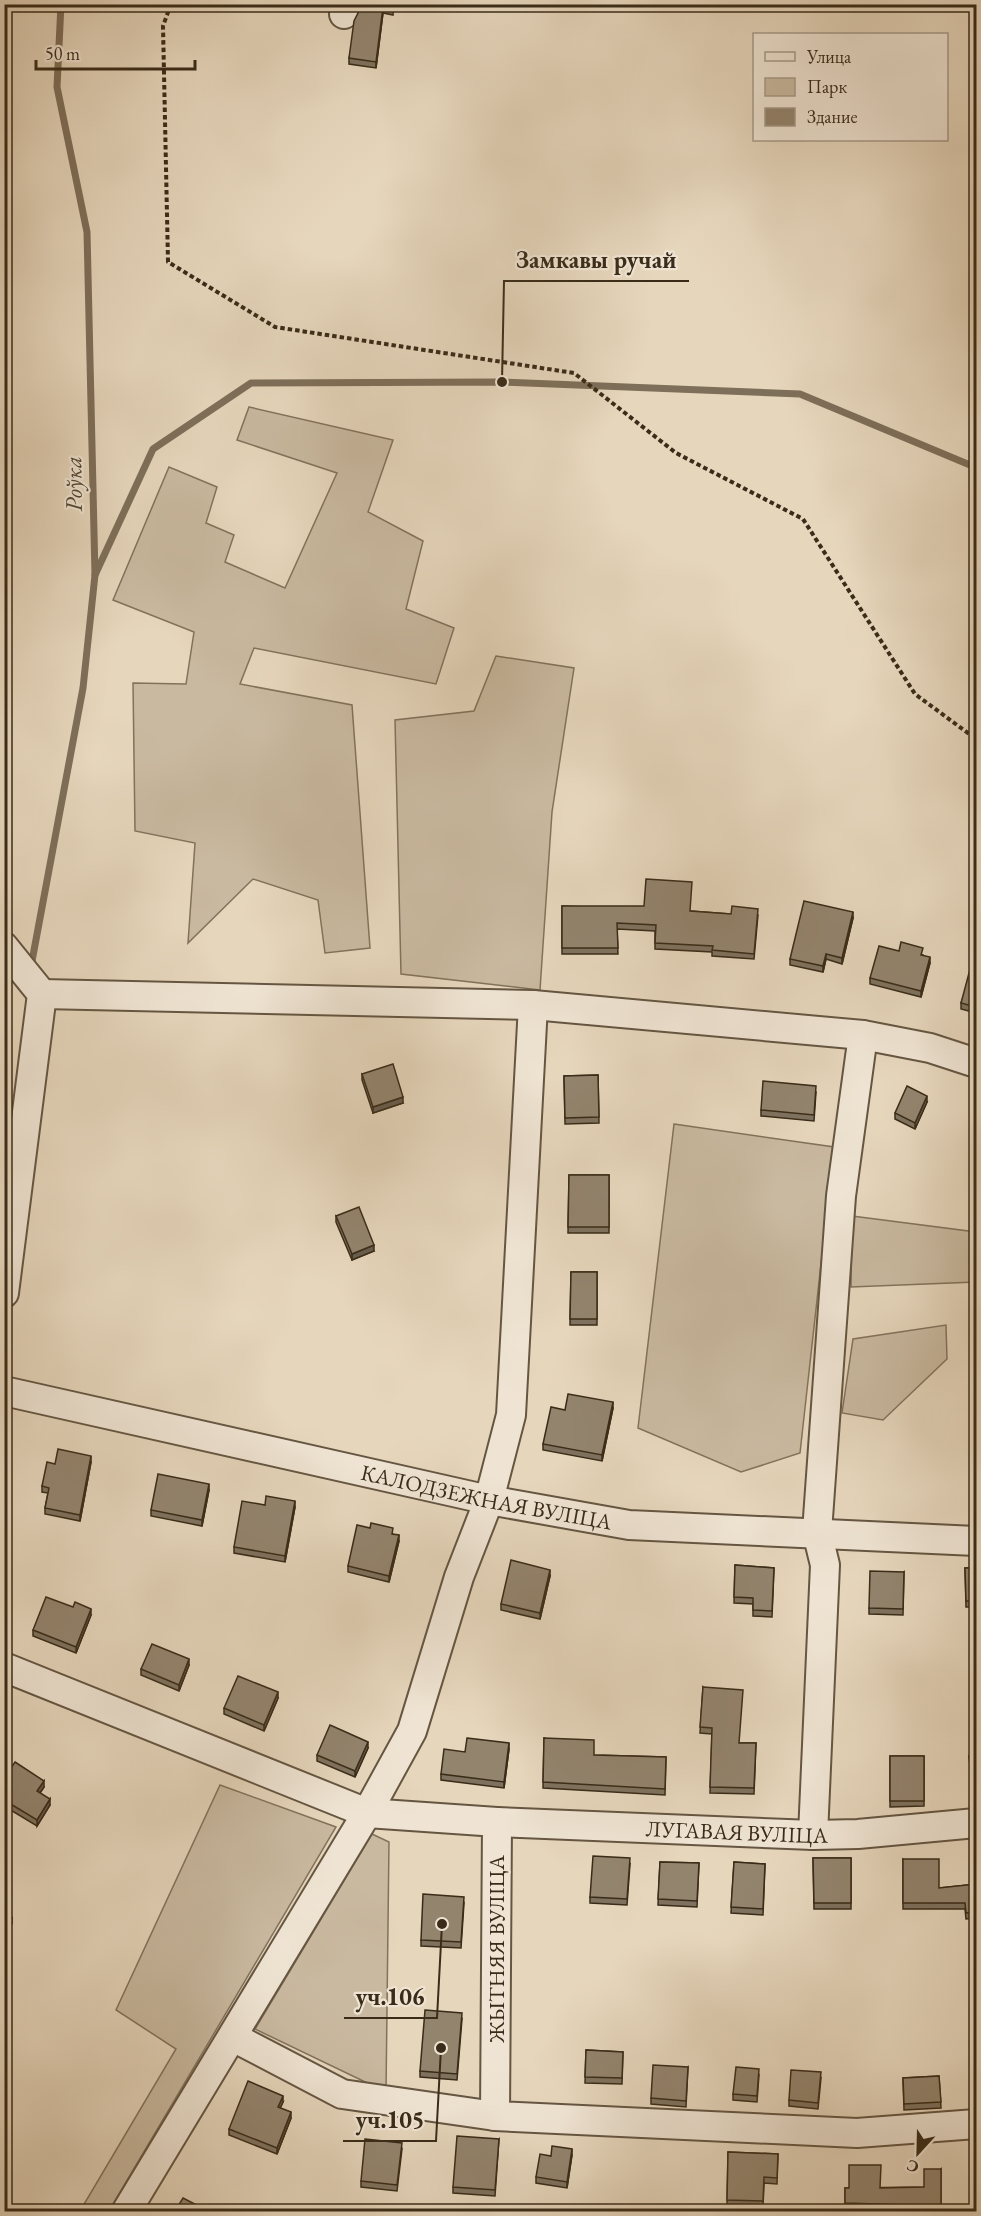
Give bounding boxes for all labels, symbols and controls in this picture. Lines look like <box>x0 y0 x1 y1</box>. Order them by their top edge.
scale bar <box>36 33 195 71</box>
legend <box>753 33 948 141</box>
text: 50 m <box>45 42 80 65</box>
text: Улица <box>806 45 852 68</box>
text: Парк <box>807 75 847 98</box>
text: Здание <box>807 105 857 128</box>
callout: Замкавы ручай <box>504 239 689 281</box>
text: Замкавы ручай <box>516 244 676 276</box>
water label: Роўка <box>57 456 89 512</box>
street label: КАЛОДЗЕЖНАЯ ВУЛІЦА <box>358 1457 615 1536</box>
street label: ЛУГАВАЯ ВУЛІЦА <box>645 1814 829 1850</box>
street label: ЖЫТНЯЯ ВУЛІЦА <box>482 1854 511 2044</box>
callout: уч.106 <box>344 1976 437 2018</box>
text: уч.106 <box>355 1981 425 2013</box>
callout: уч.105 <box>343 2099 436 2141</box>
text: уч.105 <box>355 2104 425 2136</box>
north arrow <box>888 2123 948 2183</box>
text: С <box>903 2155 922 2178</box>

